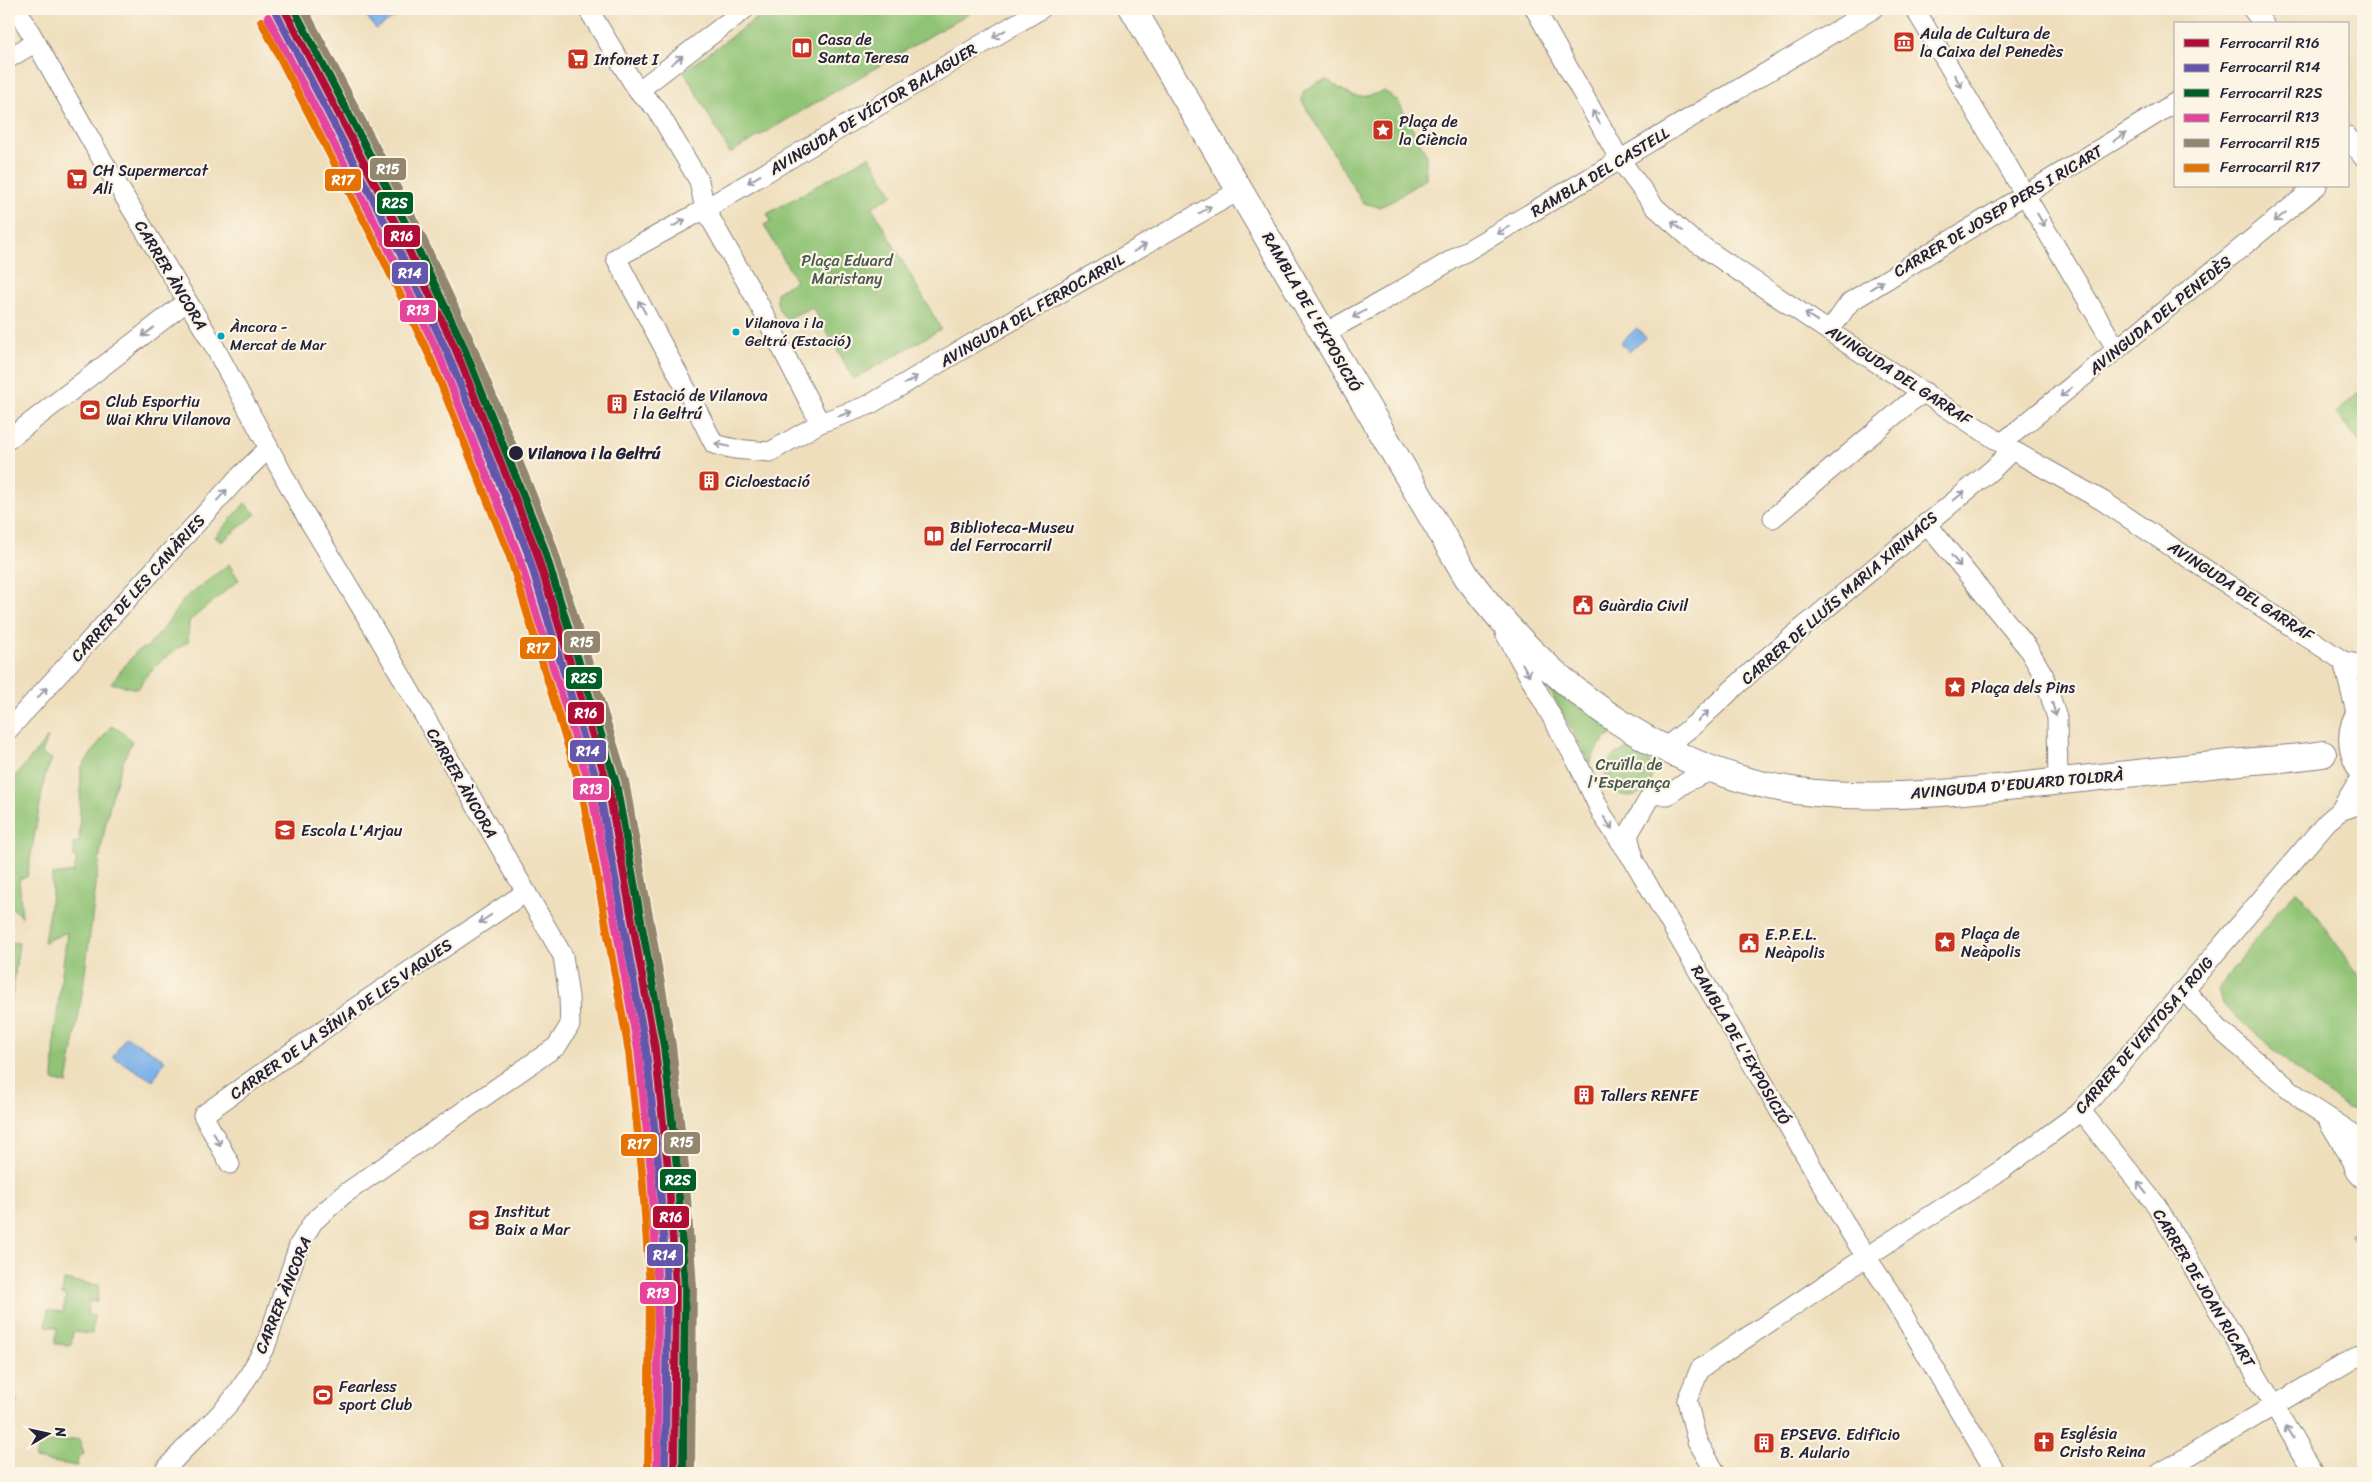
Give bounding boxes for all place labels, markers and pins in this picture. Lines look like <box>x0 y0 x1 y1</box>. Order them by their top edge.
place label: Aula de Cultura de la Caixa del Penedès <box>1919 19 2064 66</box>
place label: Casa de Santa Teresa <box>818 25 910 72</box>
museum icon: Aula de Cultura de la Caixa del Penedès <box>1892 30 1916 54</box>
library icon: Casa de Santa Teresa <box>790 36 814 60</box>
place label: Infonet I <box>593 45 660 74</box>
supermarket icon: Infonet I <box>566 47 590 71</box>
place label: Plaça de la Ciència <box>1399 107 1467 154</box>
place icon: Plaça de la Ciència <box>1371 118 1395 142</box>
place label: CH Supermercat Ali <box>92 156 208 203</box>
supermarket icon: CH Supermercat Ali <box>65 167 89 191</box>
place label: Vilanova i la Geltrú (Estació) <box>745 310 851 354</box>
place label: Àncora - Mercat de Mar <box>229 314 327 358</box>
marker: Vilanova i la Geltrú (Estació) <box>731 327 741 337</box>
marker: Àncora - Mercat de Mar <box>216 331 226 341</box>
place label: Estació de Vilanova i la Geltrú <box>633 381 768 428</box>
place label: Club Esportiu Wai Khru Vilanova <box>106 387 231 434</box>
building icon: Estació de Vilanova i la Geltrú <box>605 392 629 416</box>
sports icon: Club Esportiu Wai Khru Vilanova <box>78 398 102 422</box>
place label: Vilanova i la Geltrú <box>528 439 661 468</box>
marker: Vilanova i la Geltrú <box>507 444 525 462</box>
place label: Cicloestació <box>725 467 811 496</box>
building icon: Cicloestació <box>697 469 721 493</box>
place label: Biblioteca-Museu del Ferrocarril <box>950 513 1075 560</box>
library icon: Biblioteca-Museu del Ferrocarril <box>922 524 946 548</box>
place label: Guàrdia Civil <box>1599 591 1688 620</box>
public building icon: Guàrdia Civil <box>1571 593 1595 617</box>
place label: Plaça dels Pins <box>1971 673 2075 702</box>
place icon: Plaça dels Pins <box>1943 675 1967 699</box>
place label: Escola L'Arjau <box>301 816 403 845</box>
school or university icon: Escola L'Arjau <box>273 818 297 842</box>
place label: Plaça de Neàpolis <box>1961 919 2021 966</box>
place label: E.P.E.L. Neàpolis <box>1765 920 1825 967</box>
place icon: Plaça de Neàpolis <box>1933 930 1957 954</box>
public building icon: E.P.E.L. Neàpolis <box>1737 931 1761 955</box>
place label: Tallers RENFE <box>1600 1081 1699 1110</box>
building icon: Tallers RENFE <box>1572 1083 1596 1107</box>
place label: Institut Baix a Mar <box>494 1197 571 1244</box>
school or university icon: Institut Baix a Mar <box>467 1208 491 1232</box>
place label: Fearless sport Club <box>338 1372 413 1419</box>
sports icon: Fearless sport Club <box>311 1383 335 1407</box>
place label: Església Cristo Reina <box>2060 1419 2147 1466</box>
place label: EPSEVG. Edificio B. Aulario <box>1780 1420 1900 1467</box>
church icon: Església Cristo Reina <box>2032 1430 2056 1454</box>
building icon: EPSEVG. Edificio B. Aulario <box>1752 1431 1776 1455</box>

